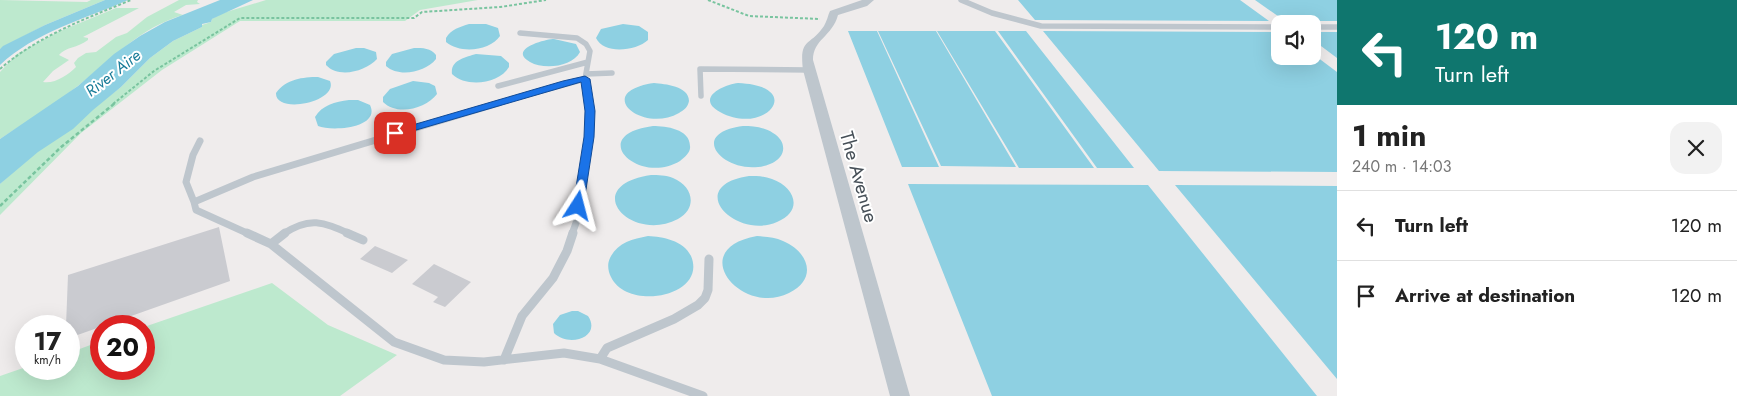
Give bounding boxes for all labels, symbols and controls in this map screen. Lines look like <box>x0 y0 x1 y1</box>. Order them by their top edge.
text: 120 m <box>1435 12 1538 62</box>
map controls <box>1271 15 1321 65</box>
button: sound <box>1271 15 1321 65</box>
icon: left <box>1352 20 1417 85</box>
water label: River Aire <box>80 44 146 102</box>
text: Turn left <box>1435 58 1509 90</box>
pin <box>374 112 416 154</box>
text: 1 min <box>1352 114 1426 157</box>
icon: arrive <box>381 119 409 147</box>
button: close <box>1670 122 1722 174</box>
street label: The Avenue <box>833 128 885 226</box>
text: 240 m · 14:03 <box>1352 155 1451 178</box>
position arrow <box>551 179 603 231</box>
icon: left <box>1352 212 1380 240</box>
text: Turn left <box>1395 212 1468 239</box>
text: 120 m <box>1671 212 1722 239</box>
icon: arrive <box>1352 282 1380 310</box>
text: Arrive at destination <box>1395 282 1575 309</box>
text: 120 m <box>1671 282 1722 309</box>
speed limit sign: 20 <box>90 315 155 380</box>
text: 17 <box>34 323 61 359</box>
text: km/h <box>34 351 61 369</box>

